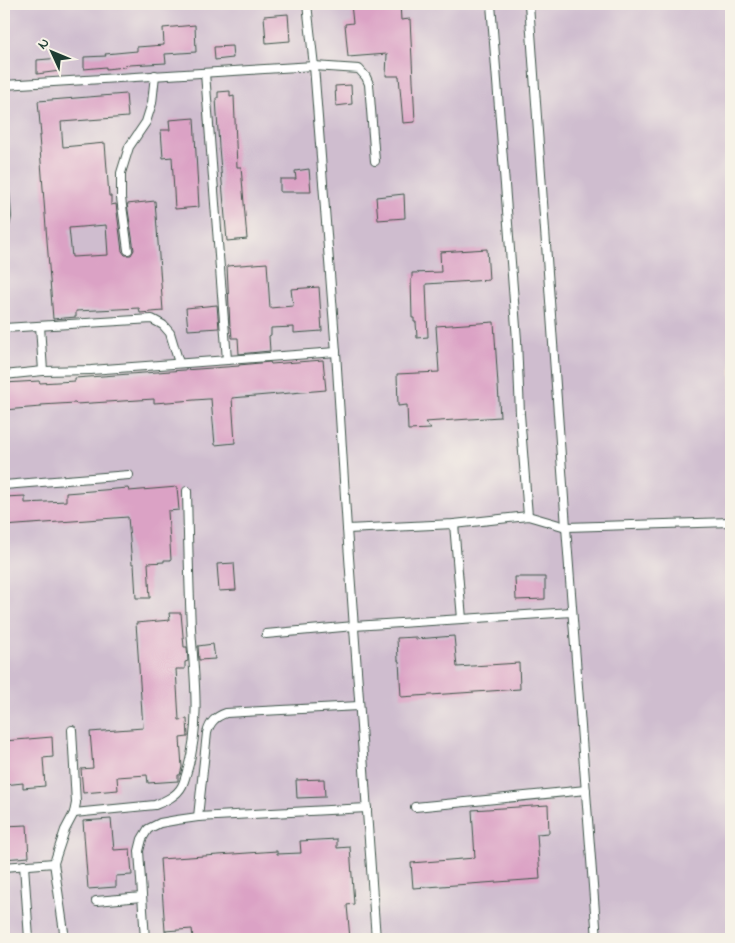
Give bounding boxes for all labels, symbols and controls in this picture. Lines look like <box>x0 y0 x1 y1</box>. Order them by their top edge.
north arrow <box>28 28 78 78</box>
text: N <box>33 33 55 55</box>

